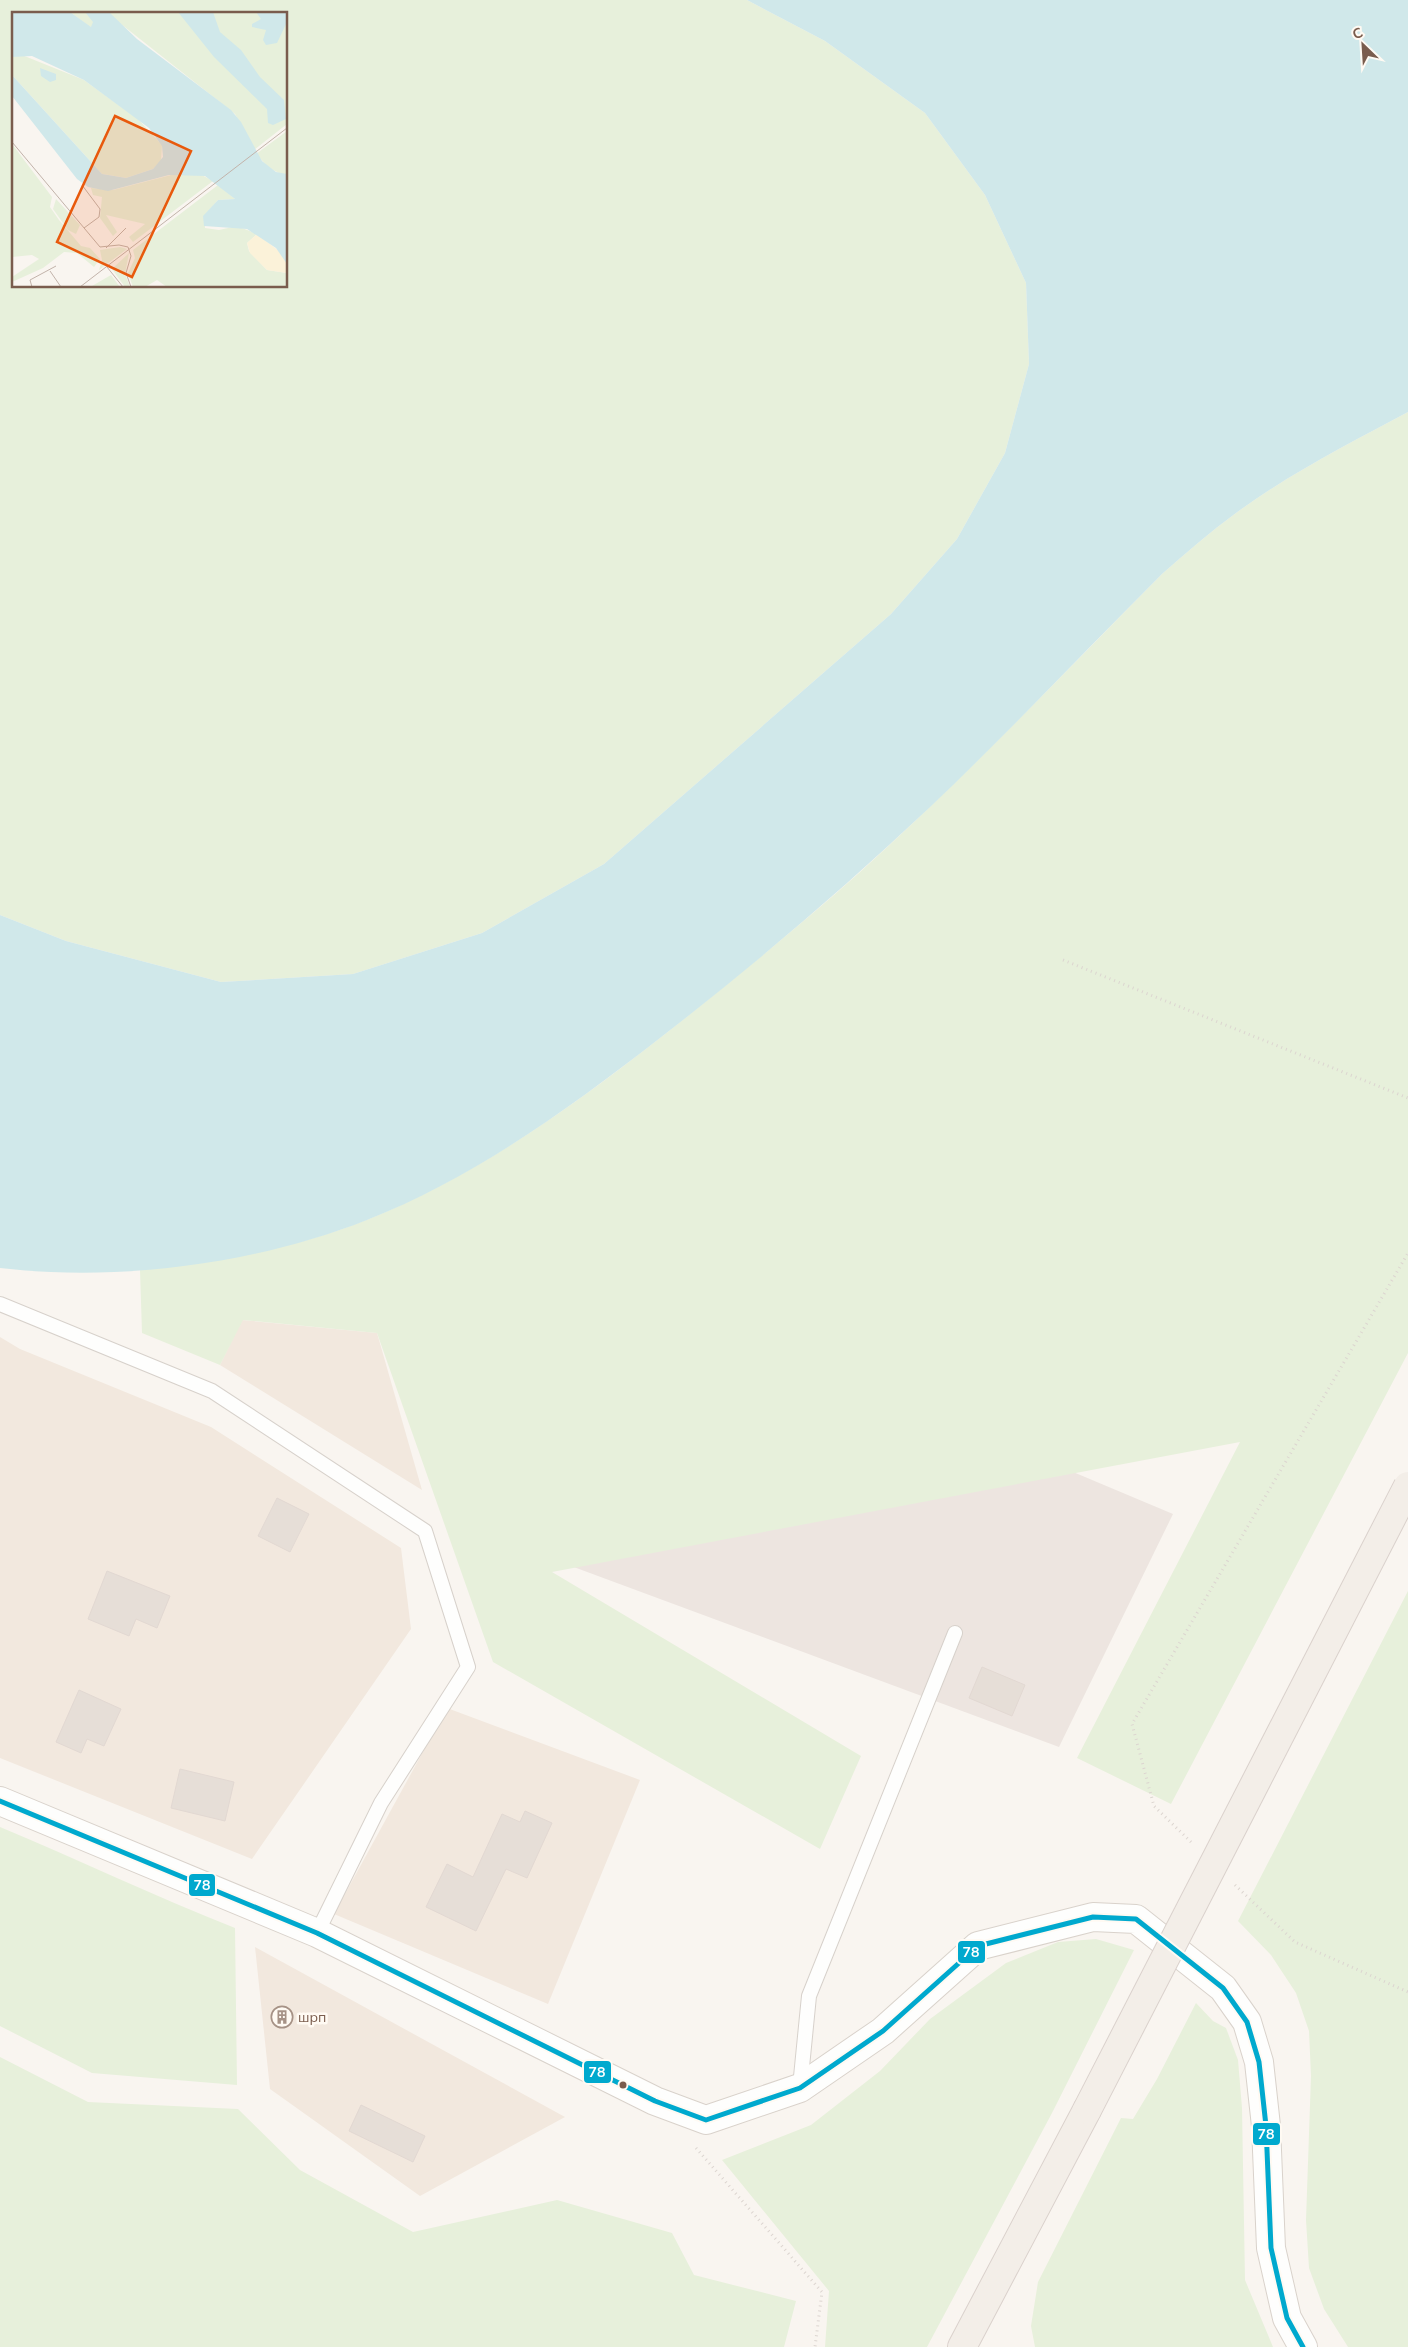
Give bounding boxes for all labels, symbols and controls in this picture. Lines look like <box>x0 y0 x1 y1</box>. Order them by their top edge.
inset map <box>12 12 288 288</box>
north arrow <box>1338 20 1388 70</box>
text: С <box>1349 23 1366 43</box>
line badge: 78 <box>188 1873 216 1897</box>
text: 78 <box>194 1876 210 1894</box>
line badge: 78 <box>957 1940 986 1964</box>
text: 78 <box>963 1943 979 1961</box>
building icon: шрп <box>270 2005 294 2029</box>
place label: шрп <box>298 2008 326 2026</box>
line badge: 78 <box>583 2060 612 2084</box>
text: 78 <box>589 2063 605 2081</box>
unlabelled marker <box>618 2080 628 2090</box>
line badge: 78 <box>1252 2122 1281 2146</box>
text: 78 <box>1258 2125 1274 2143</box>

